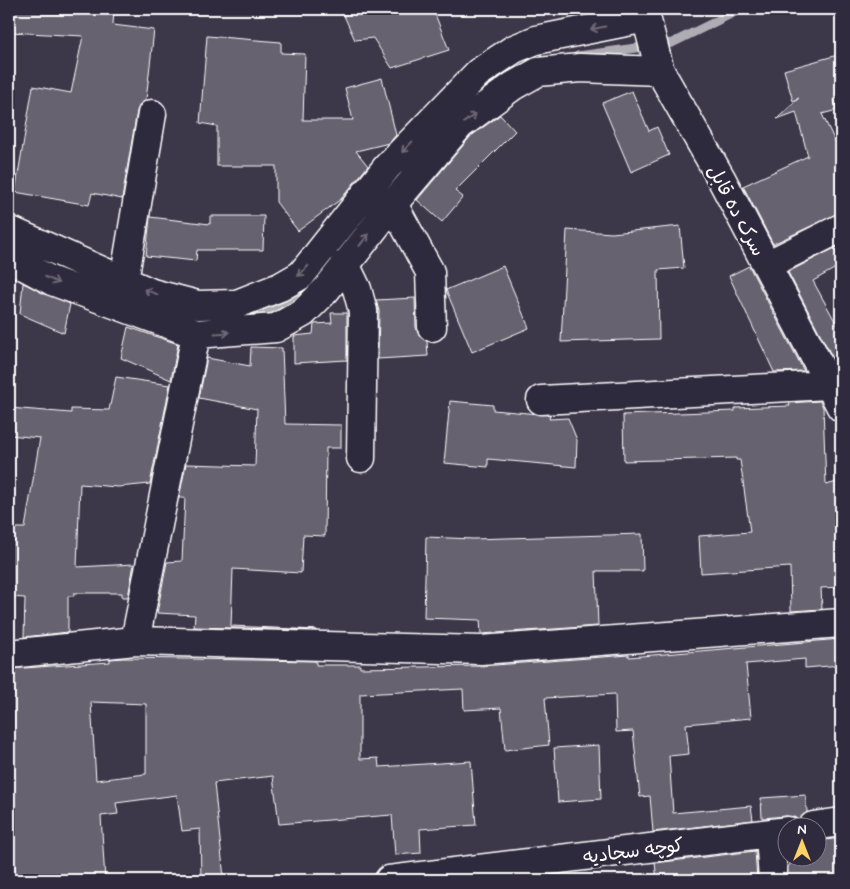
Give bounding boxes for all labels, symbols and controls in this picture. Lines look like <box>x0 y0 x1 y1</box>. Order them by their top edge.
one-way arrow <box>590 23 606 33</box>
one-way arrow <box>463 112 476 123</box>
one-way arrow <box>401 140 413 153</box>
street label: سرک ده قابل <box>701 161 770 261</box>
one-way arrow <box>358 234 369 247</box>
one-way arrow <box>297 265 309 278</box>
one-way arrow <box>44 276 59 285</box>
one-way arrow <box>144 287 159 296</box>
one-way arrow <box>214 328 230 337</box>
north arrow <box>778 816 828 866</box>
text: N <box>797 821 807 839</box>
street label: کوچه سجادیه <box>582 833 685 870</box>

